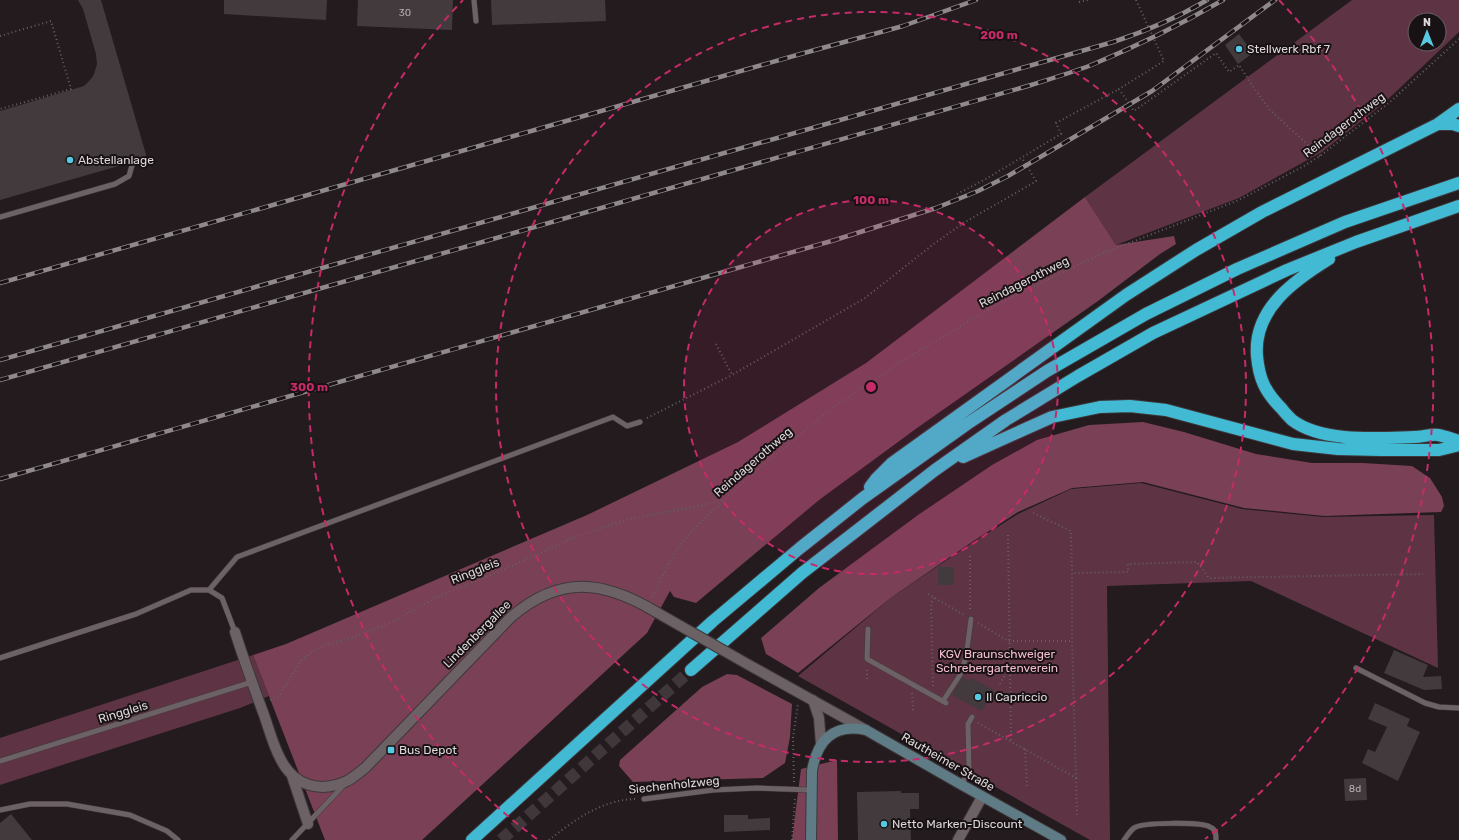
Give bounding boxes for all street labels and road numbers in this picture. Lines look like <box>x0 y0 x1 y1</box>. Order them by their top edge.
street label: Reindagerothweg <box>1300 90 1388 160</box>
street label: Reindagerothweg <box>977 253 1071 311</box>
street label: Reindagerothweg <box>711 424 795 500</box>
street label: Ringgleis <box>449 555 501 587</box>
street label: Lindenbergallee <box>440 597 514 671</box>
street label: Ringgleis <box>97 698 149 726</box>
street label: Rautheimer Straße <box>899 730 997 794</box>
street label: Siechenholzweg <box>628 773 720 797</box>

